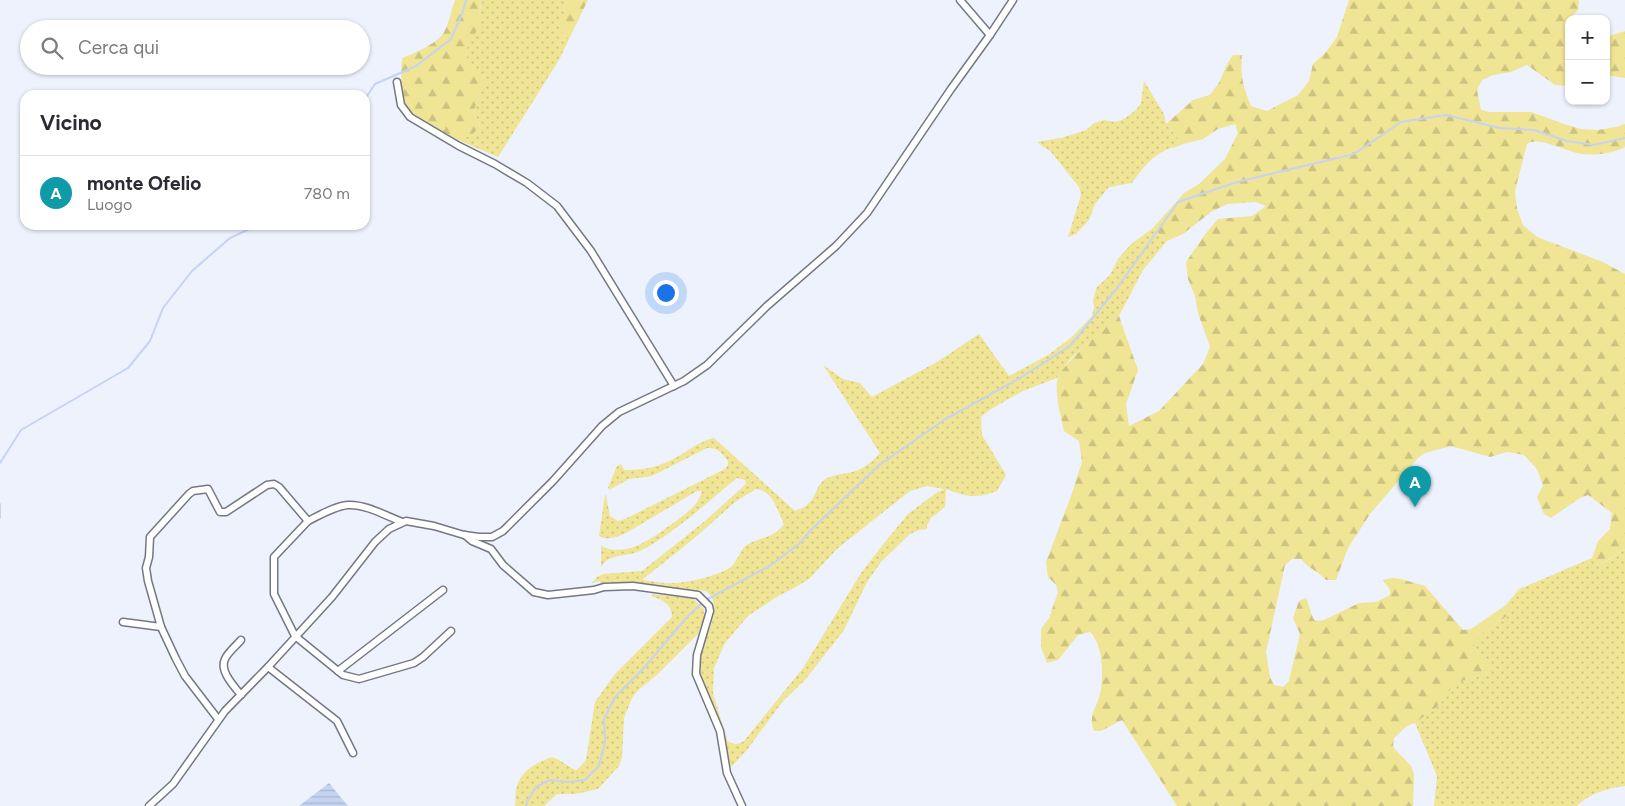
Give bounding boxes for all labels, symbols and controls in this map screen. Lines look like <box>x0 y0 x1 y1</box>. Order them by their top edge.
map controls <box>1565 15 1610 105</box>
button: + <box>1565 15 1610 60</box>
search box <box>20 20 370 75</box>
icon: search <box>38 34 66 62</box>
text: Cerca qui <box>78 36 159 59</box>
button: − <box>1565 60 1610 105</box>
text: Vicino <box>40 110 102 135</box>
text: monte Ofelio <box>87 172 201 195</box>
text: A <box>50 184 62 203</box>
text: 780 m <box>304 184 350 203</box>
text: Luogo <box>87 195 132 214</box>
your location <box>653 280 679 306</box>
pin: A <box>1399 466 1431 507</box>

